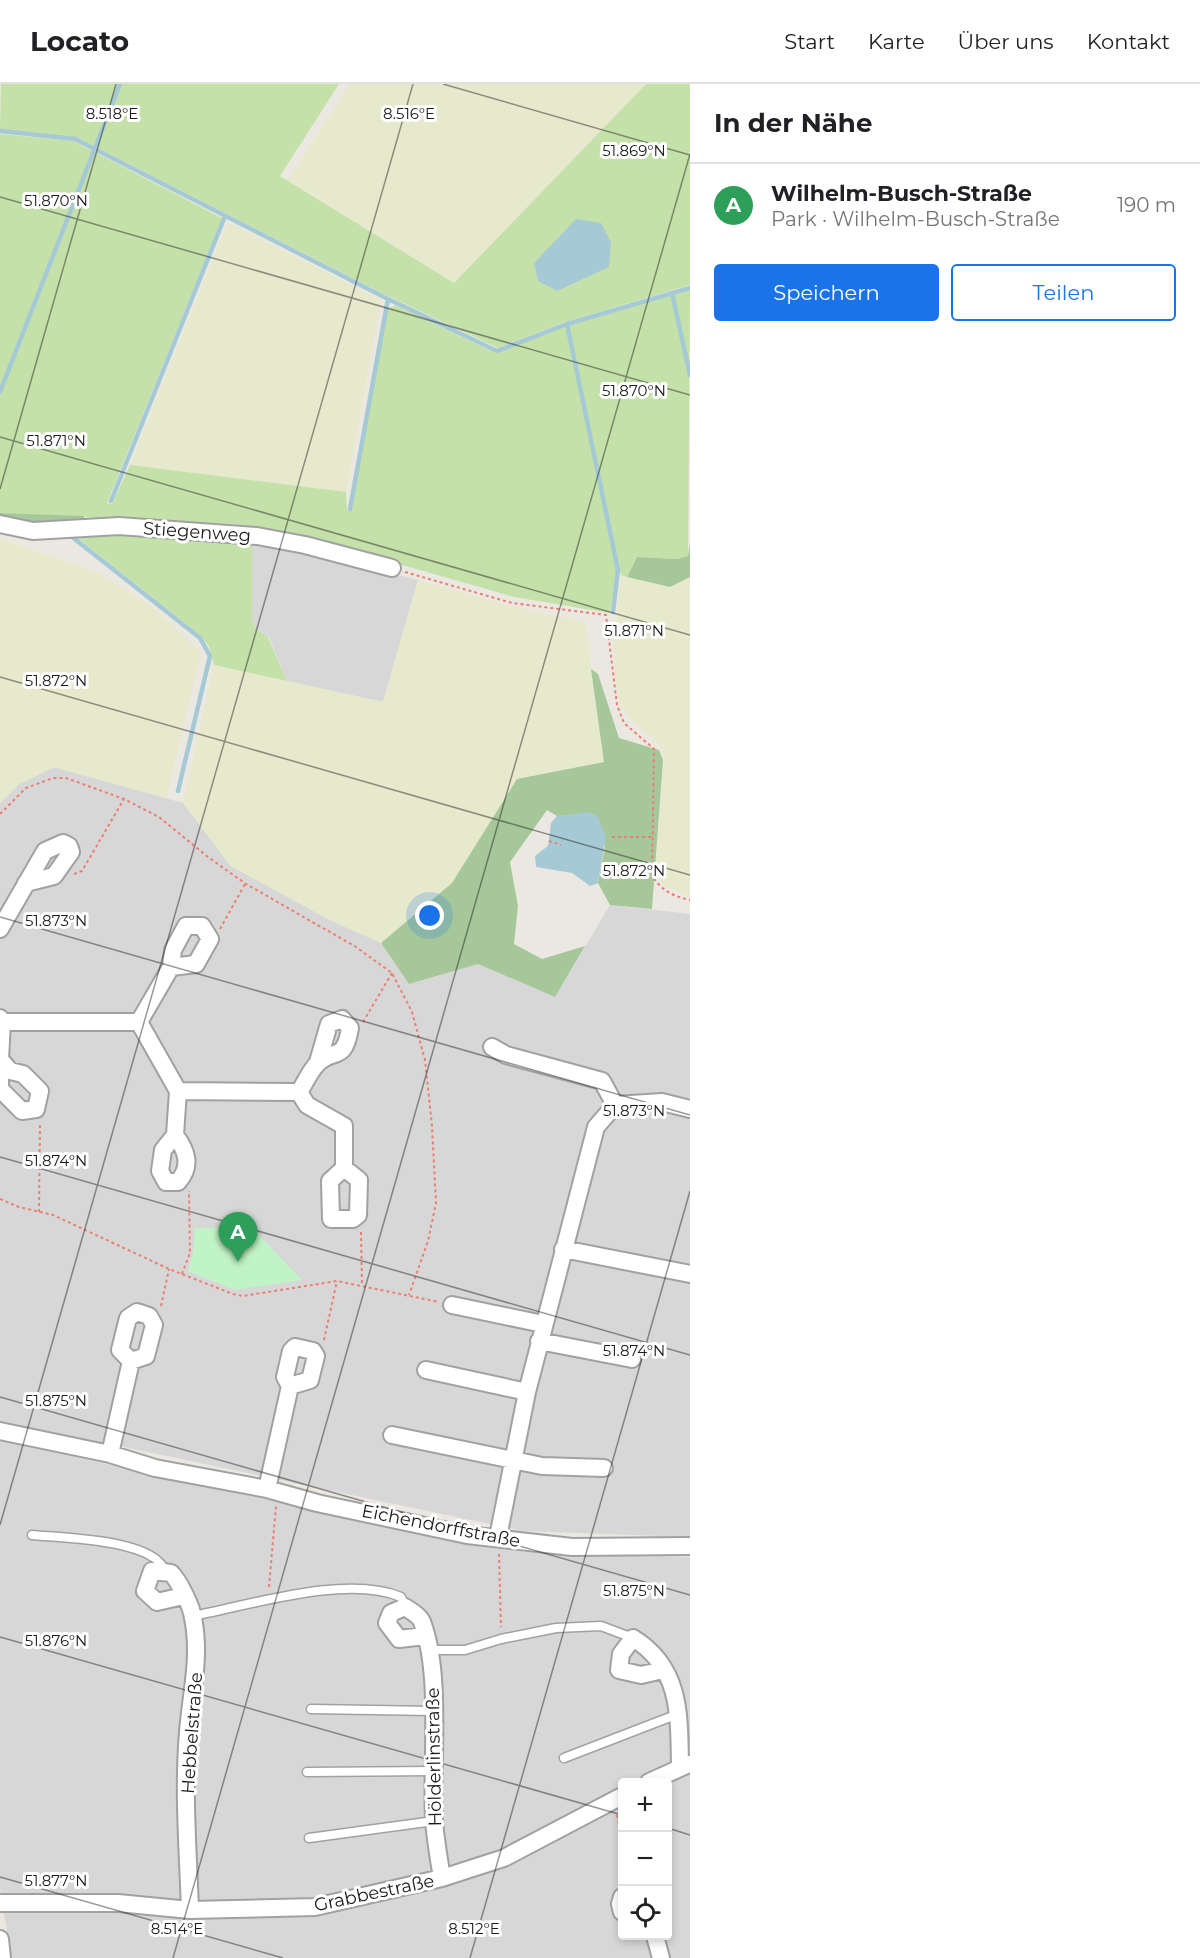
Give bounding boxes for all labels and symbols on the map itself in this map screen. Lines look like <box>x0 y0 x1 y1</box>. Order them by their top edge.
text: 8.518°E <box>86 104 138 123</box>
text: 8.516°E <box>383 104 435 123</box>
text: 51.869°N <box>602 141 666 160</box>
text: 51.870°N <box>24 191 88 210</box>
text: 51.870°N <box>602 381 666 400</box>
text: 51.871°N <box>26 431 86 450</box>
street label: Stiegenweg <box>142 517 252 547</box>
text: 51.871°N <box>604 621 664 640</box>
text: 51.872°N <box>25 671 87 690</box>
text: 51.872°N <box>603 861 665 880</box>
your location <box>415 901 444 930</box>
text: 51.873°N <box>25 911 87 930</box>
text: 51.873°N <box>603 1101 665 1120</box>
text: 51.874°N <box>25 1151 87 1170</box>
pin: A <box>218 1212 258 1262</box>
text: 51.874°N <box>603 1341 665 1360</box>
text: 51.875°N <box>25 1391 87 1410</box>
street label: Eichendorffstraße <box>360 1500 522 1552</box>
text: 51.875°N <box>603 1581 665 1600</box>
text: 51.876°N <box>25 1631 87 1650</box>
street label: Hebbelstraße <box>177 1671 207 1794</box>
street label: Hölderlinstraße <box>422 1687 446 1827</box>
street label: Grabbestraße <box>312 1869 436 1916</box>
text: 51.877°N <box>24 1871 88 1890</box>
text: 8.514°E <box>151 1919 203 1938</box>
text: 8.512°E <box>448 1919 500 1938</box>

